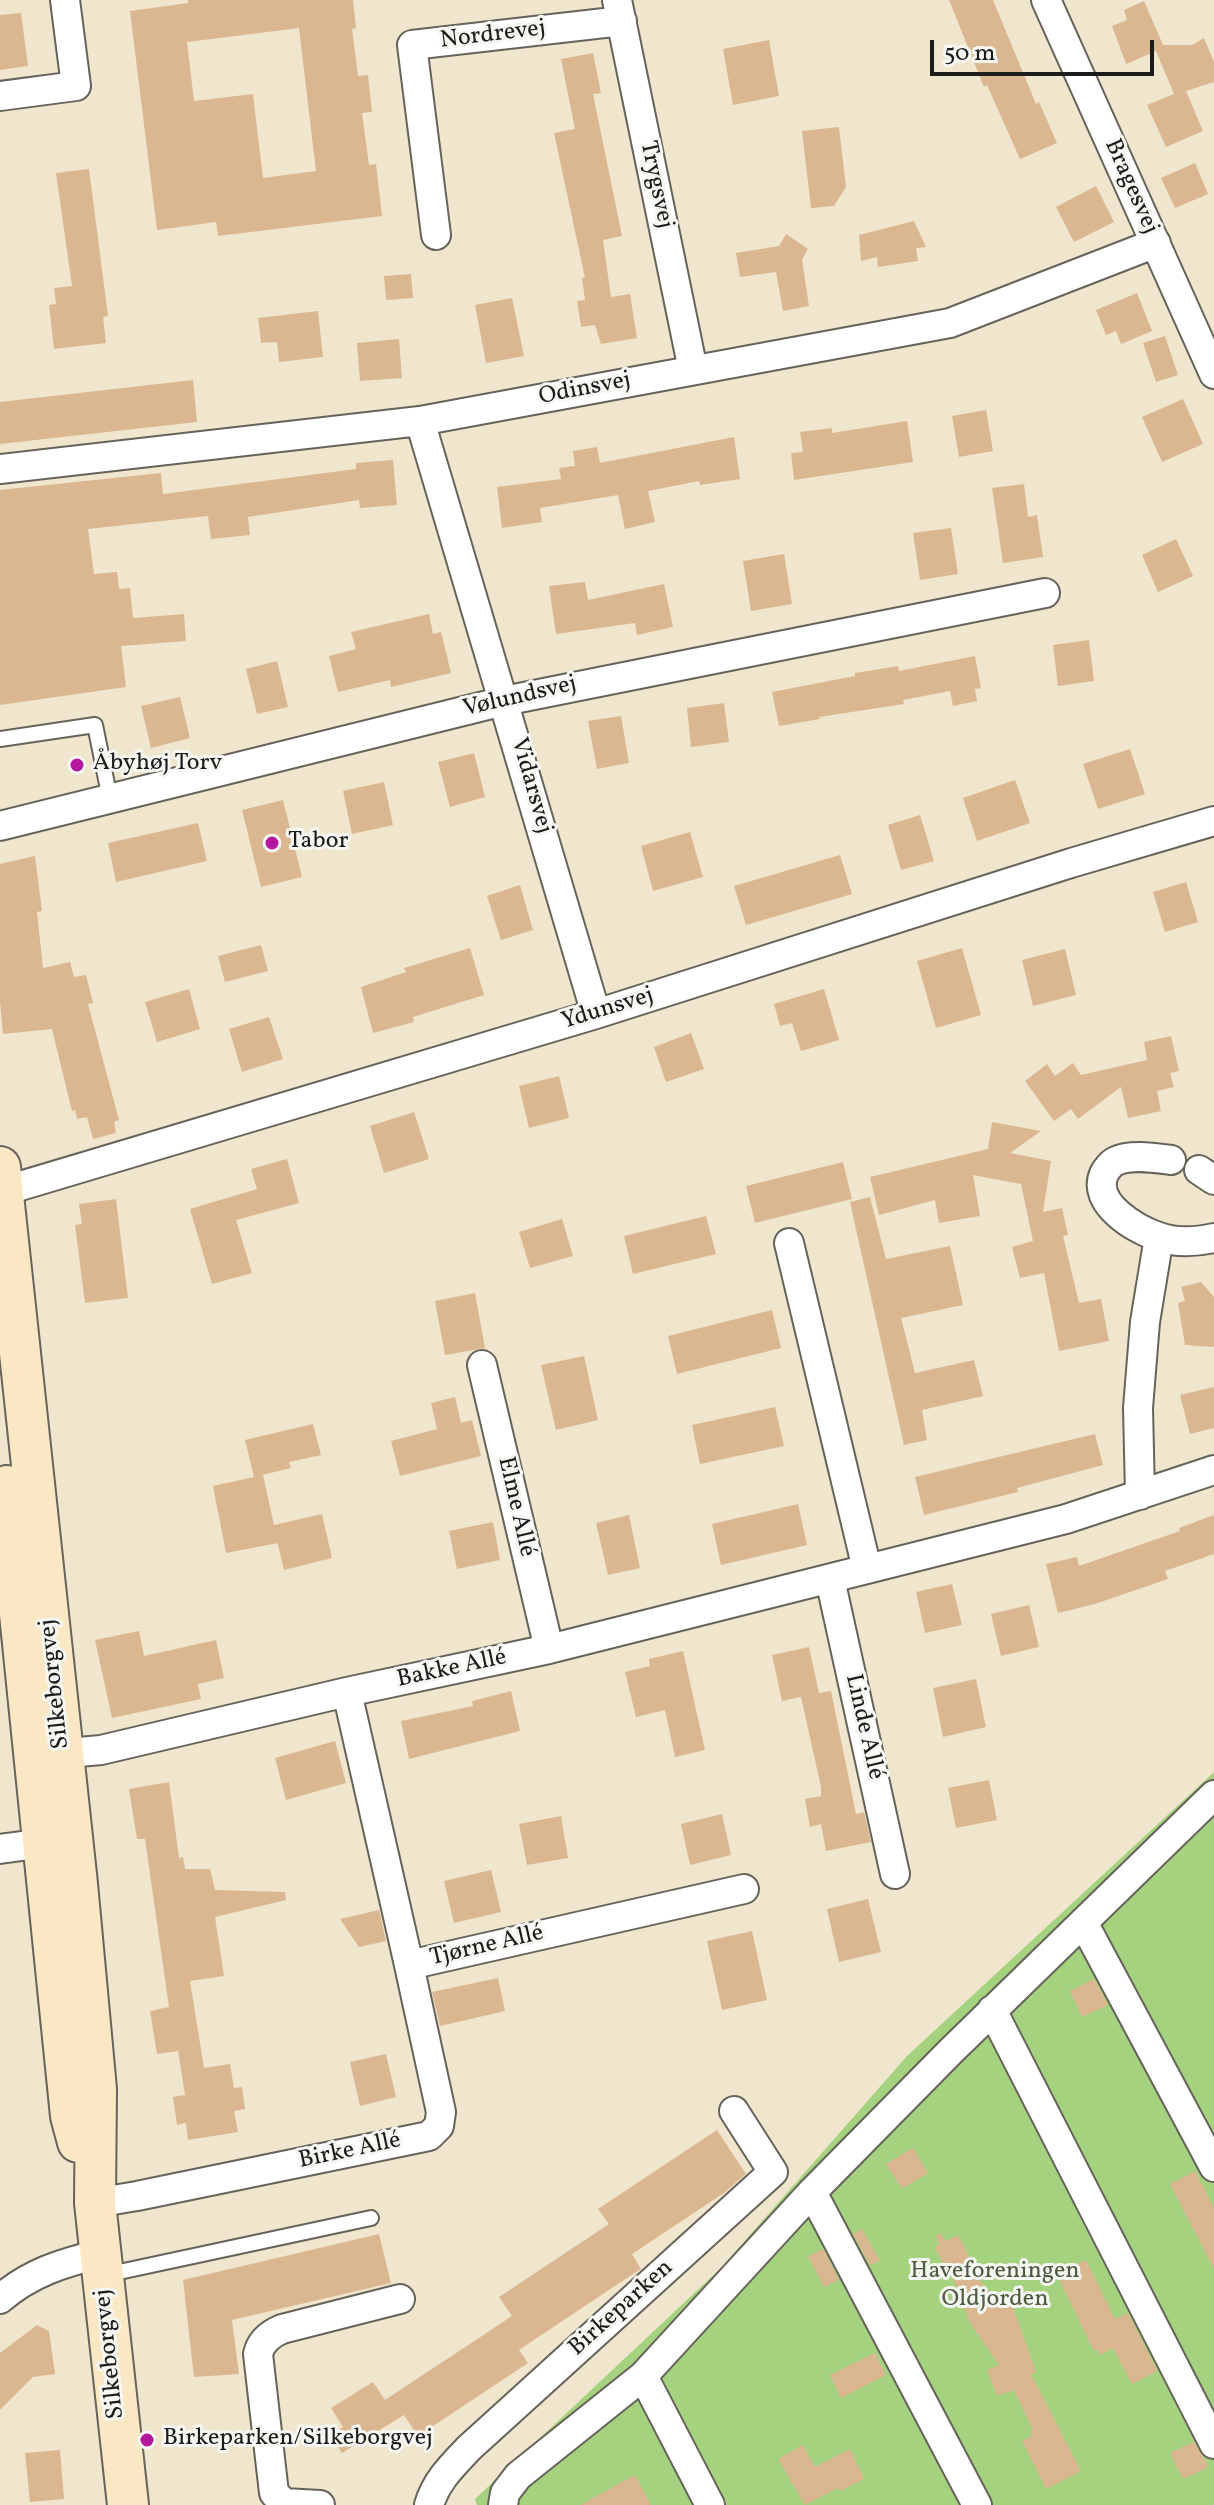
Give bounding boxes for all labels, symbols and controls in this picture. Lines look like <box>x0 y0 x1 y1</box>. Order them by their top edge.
street label: Nordrevej <box>439 15 547 57</box>
scale bar <box>934 24 1158 74</box>
text: 50 m <box>944 37 996 71</box>
street label: Bragesvej <box>1096 135 1164 239</box>
street label: Trygsvej <box>632 139 678 231</box>
street label: Odinsvej <box>537 367 633 413</box>
street label: Vølundsvej <box>460 671 580 725</box>
street label: Vidarsvej <box>503 735 557 837</box>
place label: Åbyhøj Torv <box>93 751 222 779</box>
marker: Åbyhøj Torv <box>68 756 86 774</box>
place label: Tabor <box>288 829 349 857</box>
marker: Tabor <box>263 834 281 852</box>
street label: Ydunsvej <box>558 982 658 1038</box>
street label: Elme Allé <box>490 1454 540 1560</box>
street label: Silkeborgvej <box>35 1618 77 1750</box>
street label: Bakke Allé <box>394 1644 510 1696</box>
street label: Linde Allé <box>837 1671 889 1783</box>
street label: Tjørne Allé <box>427 1920 547 1974</box>
street label: Birke Allé <box>296 2127 404 2177</box>
street label: Birkeparken <box>564 2255 680 2363</box>
park label: Haveforeningen Oldjorden <box>910 2259 1080 2315</box>
street label: Silkeborgvej <box>90 2288 132 2420</box>
place label: Birkeparken/Silkeborgvej <box>163 2426 433 2454</box>
marker: Birkeparken/Silkeborgvej <box>138 2431 156 2449</box>

